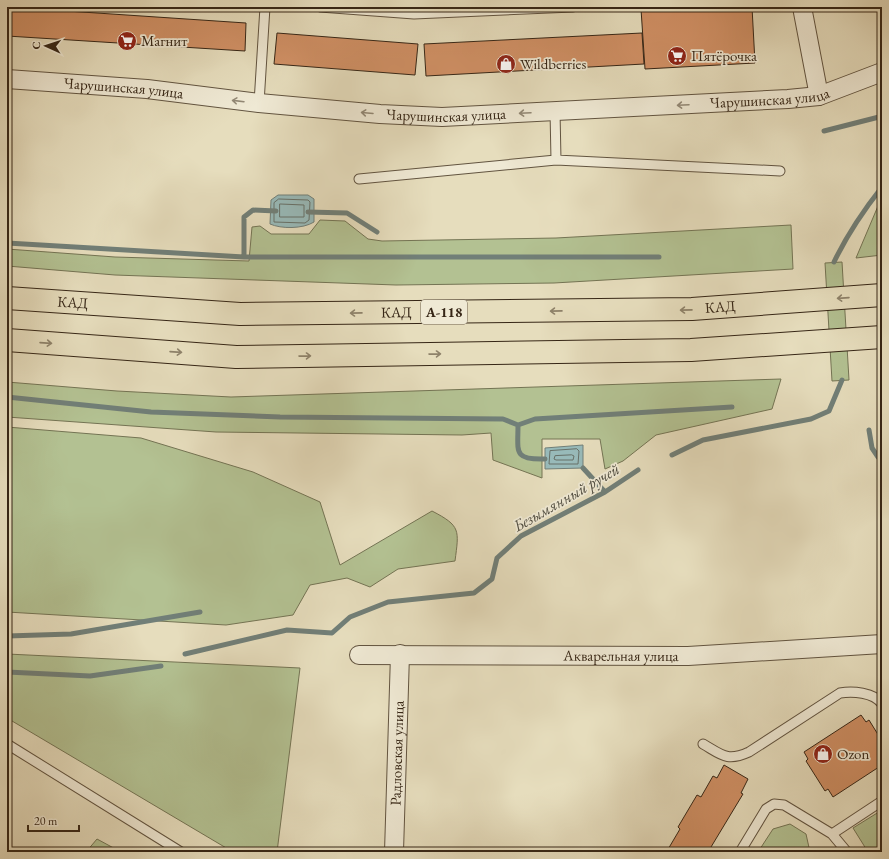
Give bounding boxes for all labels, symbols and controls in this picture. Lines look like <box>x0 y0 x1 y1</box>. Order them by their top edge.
north arrow <box>26 26 66 66</box>
supermarket icon: Магнит <box>116 30 138 52</box>
place label: Магнит <box>141 31 187 50</box>
text: С <box>29 41 43 50</box>
supermarket icon: Пятёрочка <box>666 45 688 67</box>
place label: Пятёрочка <box>691 46 757 65</box>
shop icon: Wildberries <box>495 53 517 75</box>
place label: Wildberries <box>520 54 586 73</box>
street label: Чарушинская улица <box>63 73 185 102</box>
street label: Чарушинская улица <box>709 83 832 112</box>
one-way arrow <box>232 97 245 104</box>
one-way arrow <box>677 101 690 108</box>
street label: Чарушинская улица <box>386 104 507 126</box>
one-way arrow <box>361 109 374 116</box>
one-way arrow <box>519 109 532 117</box>
street label: КАД <box>57 291 89 313</box>
one-way arrow <box>837 294 850 301</box>
street label: КАД <box>704 296 736 317</box>
road number: А-118 <box>421 300 467 324</box>
street label: КАД <box>381 302 412 321</box>
one-way arrow <box>680 306 693 313</box>
one-way arrow <box>550 307 563 315</box>
one-way arrow <box>350 309 363 317</box>
one-way arrow <box>39 339 52 346</box>
one-way arrow <box>169 349 182 356</box>
one-way arrow <box>428 350 441 358</box>
one-way arrow <box>298 352 311 360</box>
water label: Безымянный ручей <box>508 458 623 537</box>
street label: Акварельная улица <box>562 646 679 665</box>
street label: Радловская улица <box>385 700 408 806</box>
shop icon: Ozon <box>812 743 834 765</box>
place label: Ozon <box>837 744 870 763</box>
scale bar <box>28 807 79 833</box>
text: 20 m <box>34 813 58 829</box>

